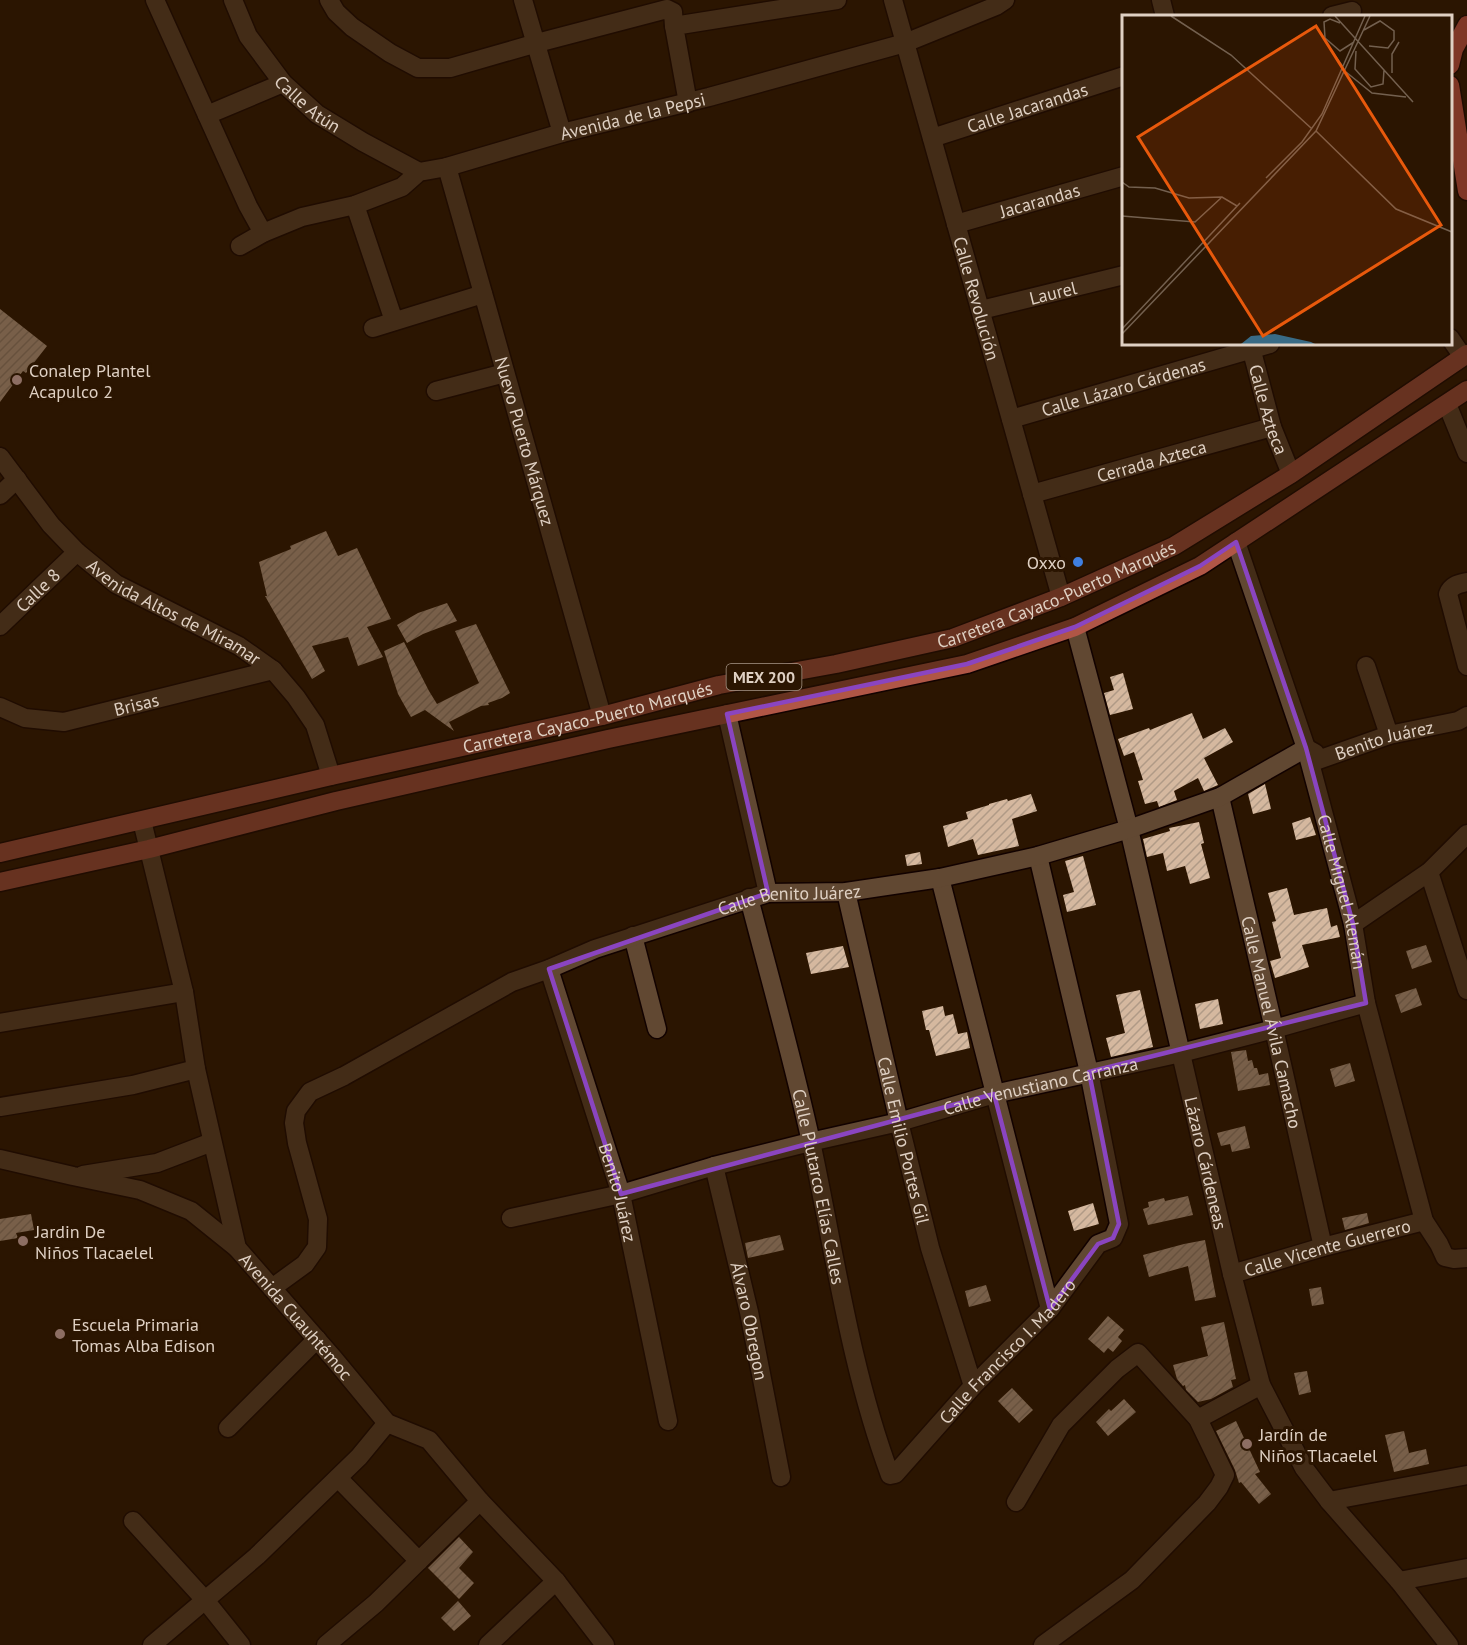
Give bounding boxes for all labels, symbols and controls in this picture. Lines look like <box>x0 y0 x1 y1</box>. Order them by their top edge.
inset map <box>1122 15 1452 345</box>
street label: Calle Atún <box>270 71 345 137</box>
street label: Calle Jacarandas <box>964 77 1091 138</box>
street label: Avenida de la Pepsi <box>557 87 708 145</box>
street label: Jacarandas <box>996 178 1082 223</box>
street label: Calle Revolución <box>949 234 1005 363</box>
street label: Laurel <box>1027 275 1080 309</box>
street label: Calle Lázaro Cárdenas <box>1039 352 1208 421</box>
street label: Nuevo Puerto Márquez <box>490 354 560 528</box>
place label: Conalep Plantel Acapulco 2 <box>29 359 151 403</box>
street label: Calle Azteca <box>1244 362 1293 458</box>
marker: Conalep Plantel Acapulco 2 <box>10 373 24 387</box>
street label: Cerrada Azteca <box>1094 434 1209 487</box>
street label: Carretera Cayaco-Puerto Marqués <box>935 535 1179 653</box>
place label: Oxxo <box>1027 551 1066 574</box>
street label: Avenida Altos de Miramar <box>82 553 266 670</box>
marker: Oxxo <box>1071 555 1085 569</box>
street label: Calle 8 <box>10 563 65 617</box>
road number: MEX 200 <box>726 664 801 690</box>
street label: Carretera Cayaco-Puerto Marqués <box>460 676 715 758</box>
street label: Brisas <box>111 687 161 721</box>
street label: Benito Juárez <box>1332 715 1435 765</box>
street label: Calle Miguel Alemán <box>1313 812 1372 971</box>
street label: Calle Benito Juárez <box>715 878 862 920</box>
street label: Calle Manuel Ávila Camacho <box>1237 914 1307 1131</box>
street label: Calle Venustiano Carranza <box>940 1051 1140 1120</box>
street label: Calle Emilio Portes Gil <box>873 1054 935 1227</box>
street label: Calle Plutarco Elías Calles <box>788 1086 850 1286</box>
street label: Lázaro Cárdeneas <box>1180 1094 1233 1232</box>
street label: Benito Juárez <box>594 1140 642 1244</box>
street label: Calle Vicente Guerrero <box>1241 1213 1413 1281</box>
place label: Jardin De Niños Tlacaelel <box>34 1220 154 1264</box>
marker: Jardin De Niños Tlacaelel <box>16 1234 30 1248</box>
street label: Avenida Cuauhtémoc <box>235 1248 358 1385</box>
street label: Álvaro Obregon <box>726 1259 773 1382</box>
street label: Calle Francisco I. Madero <box>934 1274 1080 1428</box>
place label: Escuela Primaria Tomas Alba Edison <box>72 1313 215 1357</box>
marker: Escuela Primaria Tomas Alba Edison <box>53 1327 67 1341</box>
place label: Jardín de Niños Tlacaelel <box>1258 1423 1378 1467</box>
marker: Jardín de Niños Tlacaelel <box>1240 1437 1254 1451</box>

